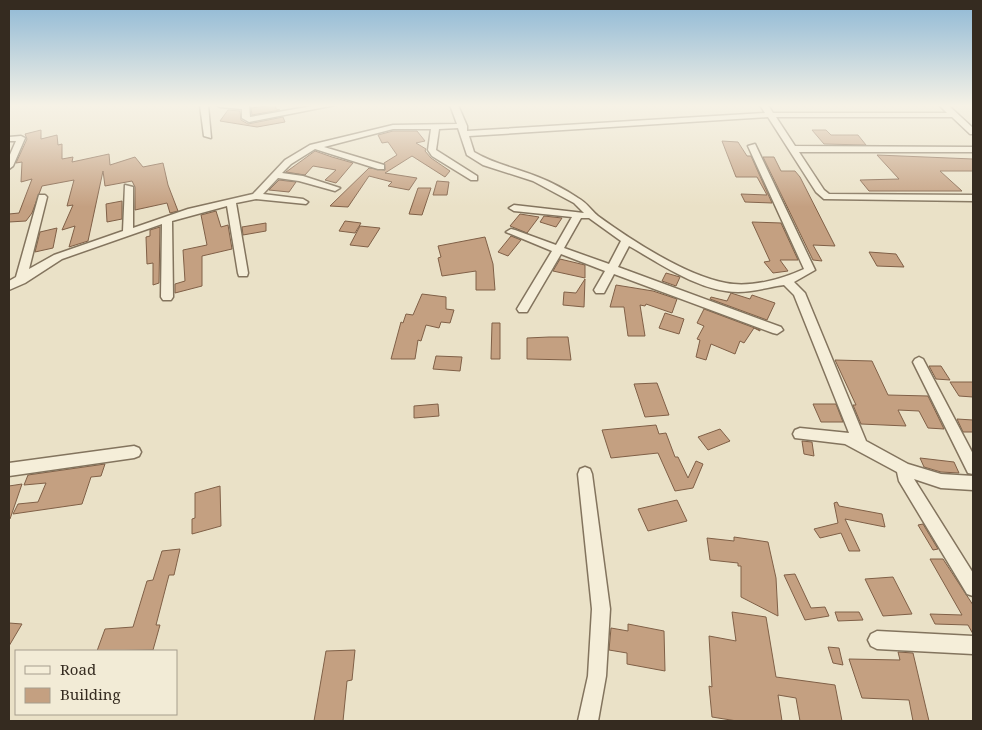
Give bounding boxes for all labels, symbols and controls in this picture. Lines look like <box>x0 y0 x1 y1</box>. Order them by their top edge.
legend <box>15 650 178 715</box>
text: Road <box>60 659 96 679</box>
text: Building <box>60 684 121 704</box>

